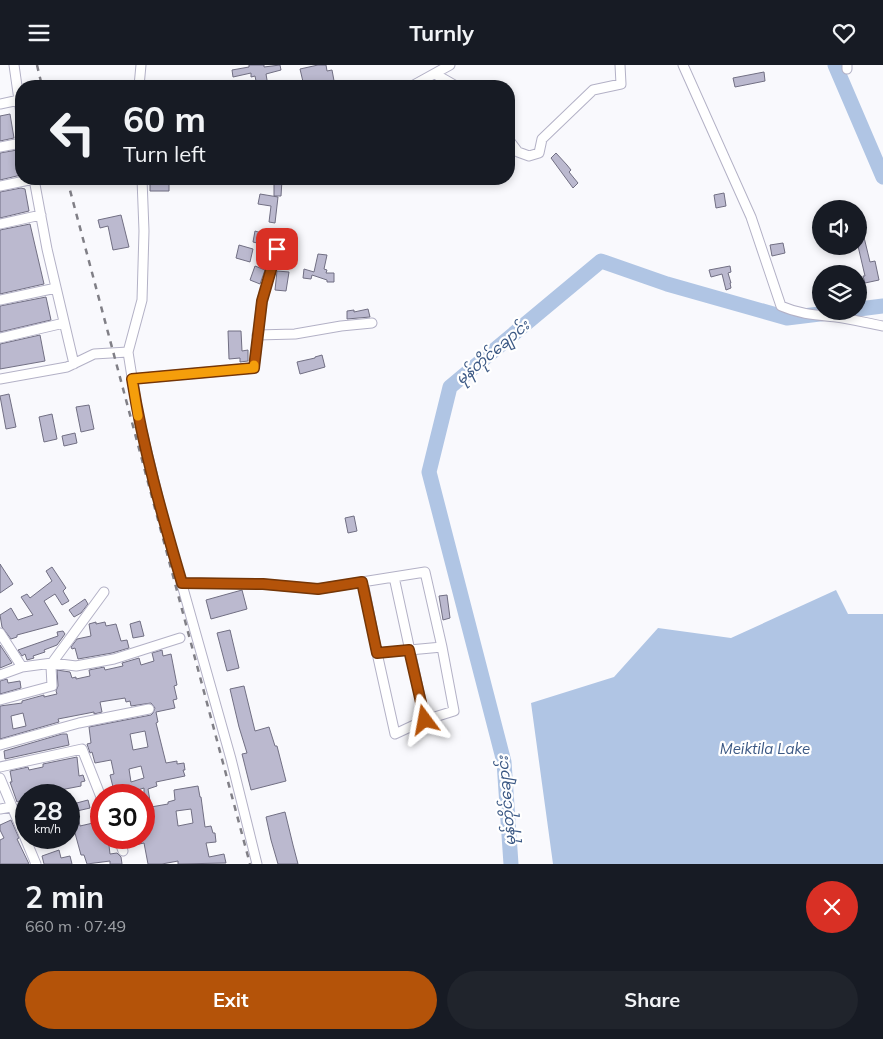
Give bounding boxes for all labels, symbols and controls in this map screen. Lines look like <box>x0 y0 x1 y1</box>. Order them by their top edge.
icon: menu <box>25 19 53 47</box>
text: Turnly <box>409 19 474 47</box>
icon: heart <box>830 19 858 47</box>
text: 60 m <box>123 97 206 141</box>
icon: left <box>40 100 105 165</box>
text: Turn left <box>123 140 206 168</box>
map controls <box>812 200 867 320</box>
button: sound <box>812 200 867 255</box>
pin <box>256 228 298 270</box>
icon: arrive <box>263 235 291 263</box>
button: layers <box>812 265 867 320</box>
water label: မုန်တိုင်ချောင်း <box>451 314 535 391</box>
position arrow <box>398 693 450 745</box>
water label: Meiktila Lake <box>720 739 810 758</box>
water label: မုန်တိုင်ချောင်း <box>492 754 522 847</box>
speed limit sign: 30 <box>90 784 155 849</box>
text: 28 <box>32 795 63 826</box>
text: km/h <box>34 821 61 836</box>
text: 2 min <box>25 878 104 916</box>
button: close <box>806 881 858 933</box>
text: 660 m · 07:49 <box>25 916 126 936</box>
button: Exit <box>25 971 437 1029</box>
button: Share <box>447 971 858 1029</box>

